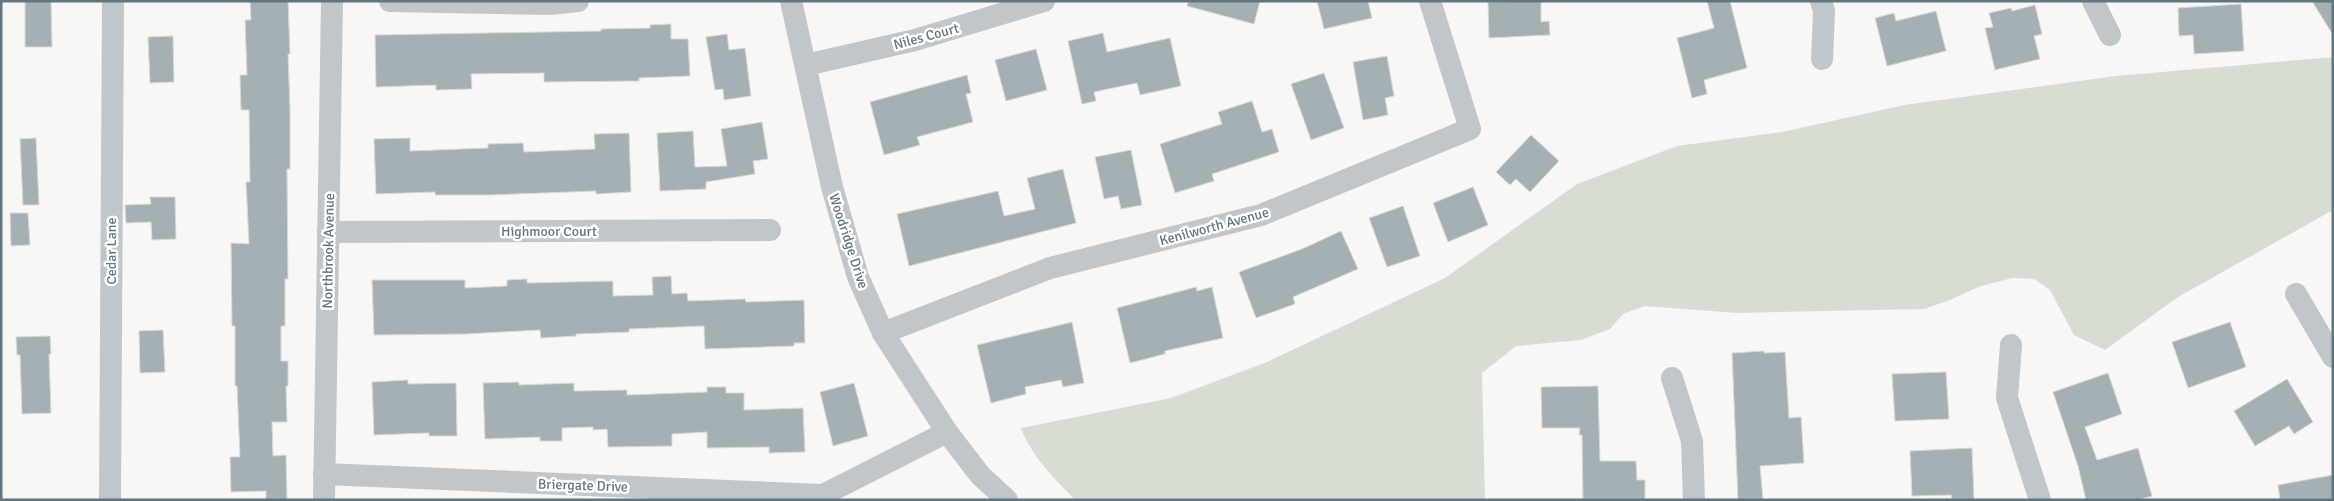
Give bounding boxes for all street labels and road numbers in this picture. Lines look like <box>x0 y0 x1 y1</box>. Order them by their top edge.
street label: Niles Court <box>892 20 961 53</box>
street label: Woodridge Drive <box>825 192 872 291</box>
street label: Northbrook Avenue <box>319 193 338 309</box>
street label: Kenilworth Avenue <box>1158 204 1271 249</box>
street label: Cedar Lane <box>103 217 120 285</box>
street label: Highmoor Court <box>501 223 597 240</box>
street label: Briergate Drive <box>538 475 628 496</box>

